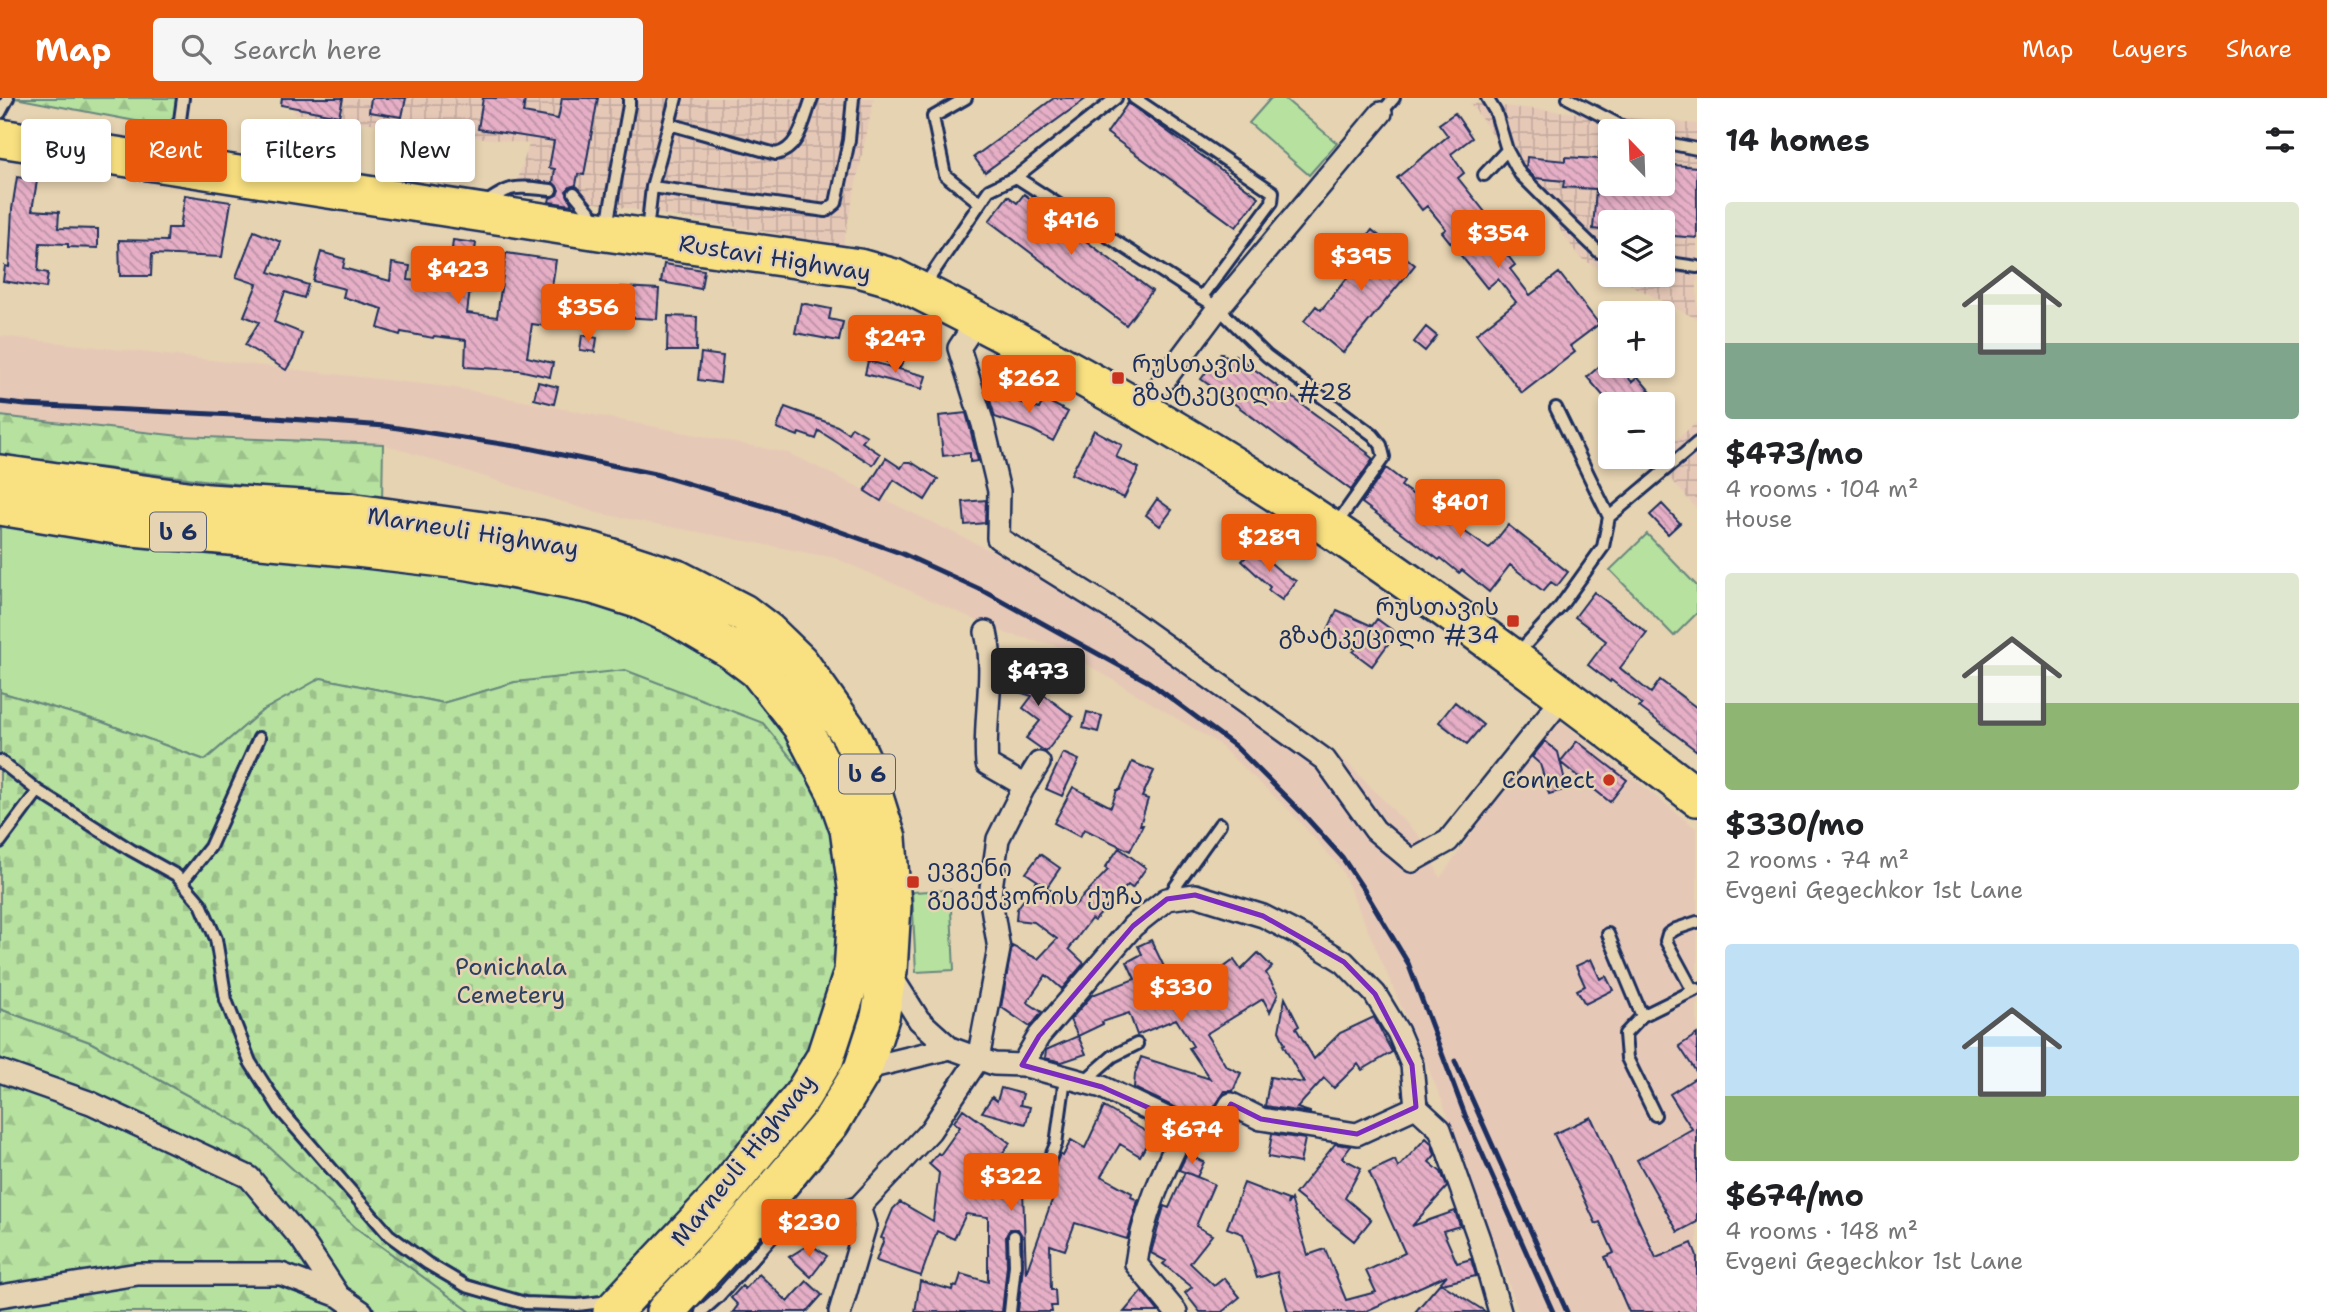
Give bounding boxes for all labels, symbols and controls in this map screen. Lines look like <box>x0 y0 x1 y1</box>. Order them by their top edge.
search box <box>153 18 643 81</box>
text: Map <box>35 27 111 72</box>
icon: search <box>177 30 215 68</box>
text: Search here <box>233 32 382 67</box>
text: Map <box>2022 33 2073 65</box>
text: Layers <box>2111 33 2188 65</box>
text: Share <box>2226 33 2292 65</box>
chip: Buy <box>21 119 111 182</box>
chip: Rent <box>125 119 227 182</box>
chip: Filters <box>241 119 361 182</box>
chip: New <box>375 119 475 182</box>
north arrow <box>1598 119 1675 196</box>
map controls <box>1598 119 1675 469</box>
text: 14 homes <box>1725 120 1870 161</box>
icon: filters <box>2261 121 2299 159</box>
pin: $416 <box>1030 198 1112 257</box>
text: $416 <box>1043 205 1099 235</box>
button: layers <box>1598 210 1675 287</box>
pin: $354 <box>1457 211 1539 270</box>
text: $354 <box>1467 218 1529 248</box>
street label: Rustavi Highway <box>677 227 873 289</box>
pin: $395 <box>1320 234 1402 293</box>
text: $395 <box>1330 241 1392 271</box>
pin: $423 <box>417 246 499 306</box>
icon: home <box>1949 247 2075 373</box>
text: $423 <box>427 254 489 284</box>
pin: $356 <box>547 285 629 344</box>
text: $356 <box>557 292 619 322</box>
button: + <box>1598 301 1675 378</box>
pin: $247 <box>854 316 936 375</box>
text: $247 <box>864 323 926 353</box>
place label: რუსთავის გზატკეცილი #28 <box>1132 348 1353 408</box>
pin: $262 <box>988 356 1070 415</box>
text: $262 <box>998 363 1060 393</box>
marker: რუსთავის გზატკეცილი #28 <box>1110 370 1126 386</box>
button: − <box>1598 392 1675 469</box>
text: $473/mo <box>1725 433 1864 474</box>
text: 4 rooms · 104 m² <box>1725 474 1918 504</box>
pin: $401 <box>1419 480 1501 539</box>
text: $401 <box>1431 487 1489 517</box>
street label: Marneuli Highway <box>365 499 581 565</box>
text: House <box>1725 504 1793 534</box>
road number: ს 6 <box>150 512 206 552</box>
pin: $289 <box>1228 514 1310 574</box>
text: $289 <box>1237 522 1301 552</box>
place label: რუსთავის გზატკეცილი #34 <box>1278 591 1499 651</box>
marker: რუსთავის გზატკეცილი #34 <box>1505 613 1521 629</box>
icon: home <box>1949 618 2075 744</box>
pin: $473 <box>997 648 1079 708</box>
text: $473 <box>1007 656 1069 686</box>
road number: ს 6 <box>839 754 895 794</box>
place label: Connect <box>1502 764 1595 796</box>
marker: Connect <box>1601 772 1617 788</box>
text: $330/mo <box>1725 804 1865 845</box>
text: 2 rooms · 74 m² <box>1725 845 1909 875</box>
place label: ევგენი გეგეჭკორის ქუჩა <box>927 852 1143 912</box>
marker: ევგენი გეგეჭკორის ქუჩა <box>905 874 921 890</box>
text: Evgeni Gegechkor 1st Lane <box>1725 875 2023 905</box>
park label: Ponichala Cemetery <box>455 951 567 1011</box>
pin: $330 <box>1140 964 1222 1024</box>
text: $330 <box>1149 972 1213 1002</box>
icon: home <box>1949 989 2075 1115</box>
street label: Marneuli Highway <box>663 1067 823 1253</box>
pin: $674 <box>1151 1107 1233 1166</box>
text: $674 <box>1161 1114 1223 1144</box>
pin: $322 <box>970 1154 1052 1213</box>
text: $322 <box>980 1161 1042 1191</box>
text: $674/mo <box>1725 1175 1864 1216</box>
pin: $230 <box>768 1200 850 1259</box>
text: $230 <box>777 1207 841 1237</box>
text: 4 rooms · 148 m² <box>1725 1216 1918 1246</box>
text: Evgeni Gegechkor 1st Lane <box>1725 1246 2023 1276</box>

